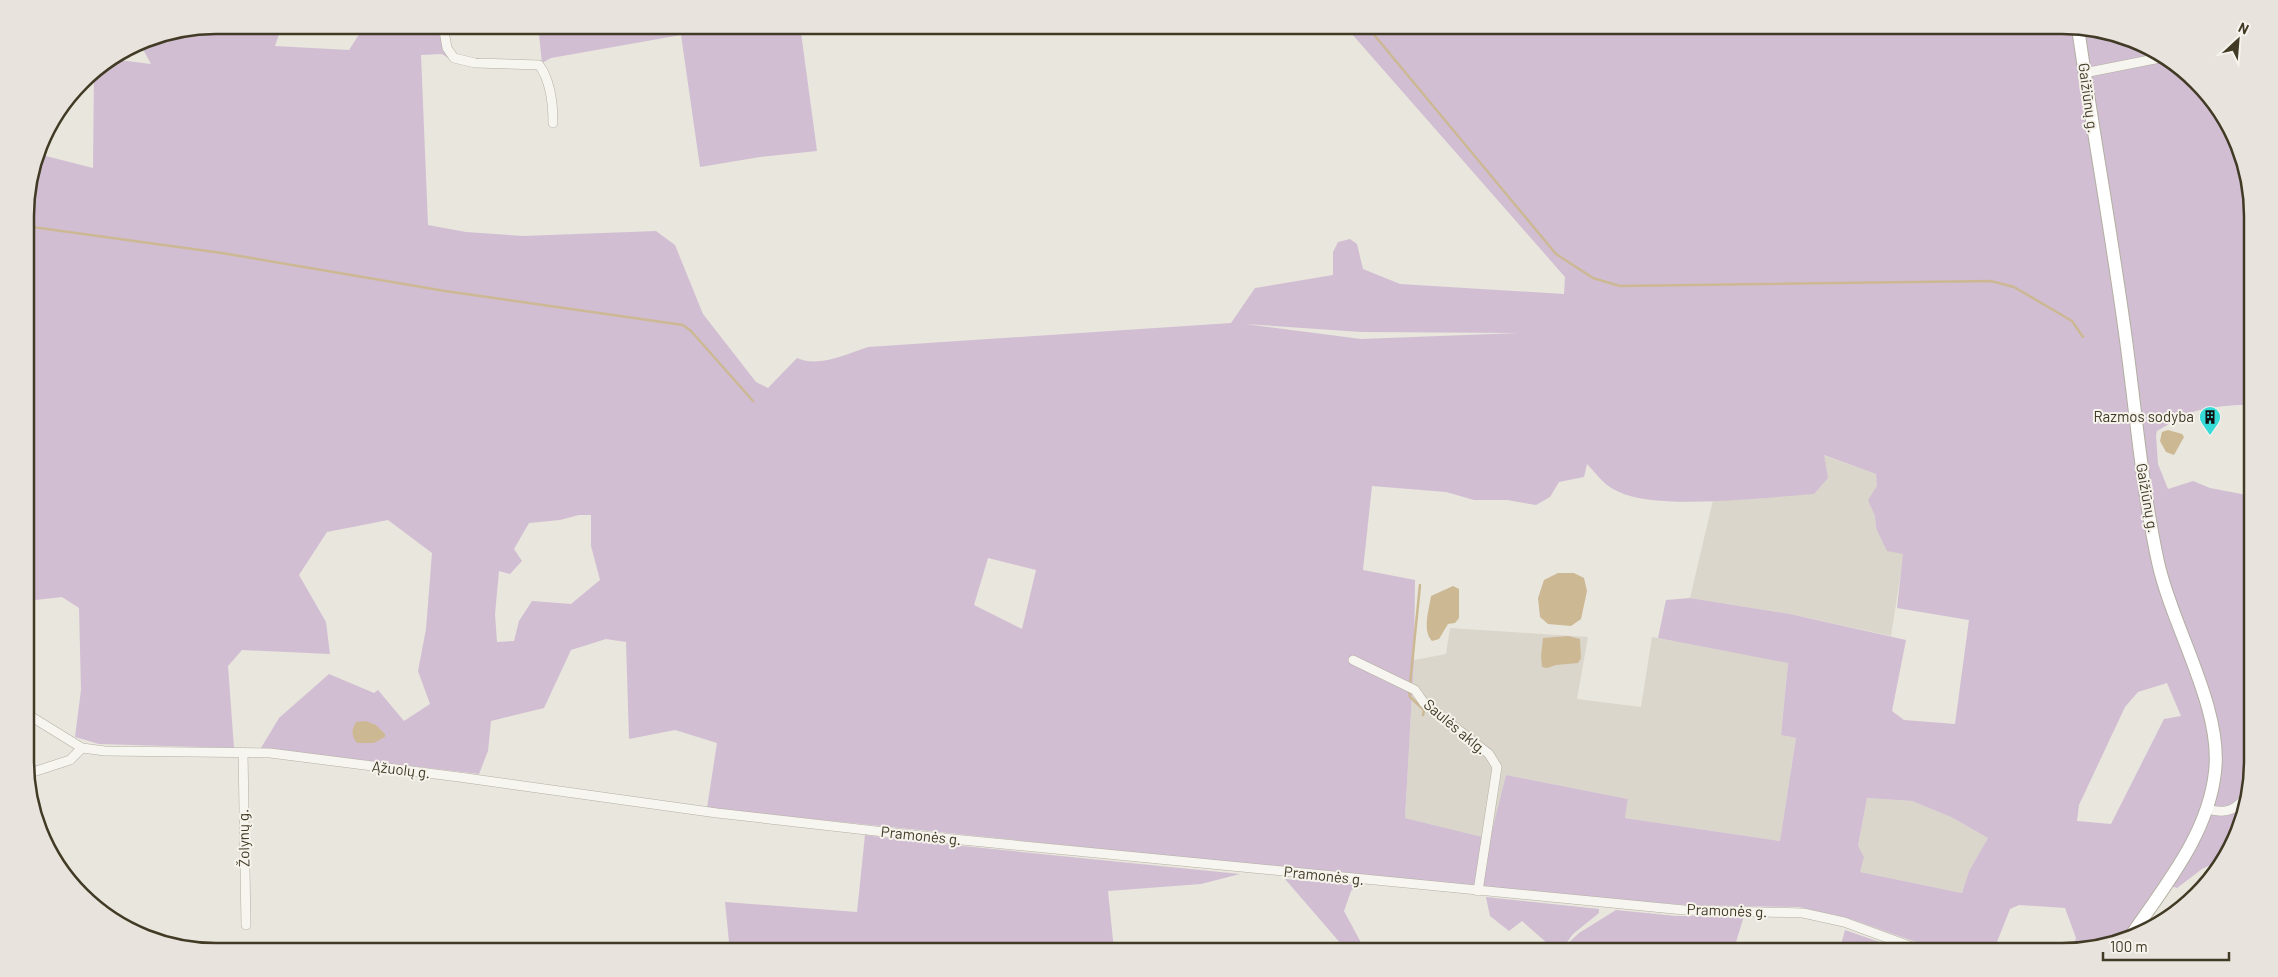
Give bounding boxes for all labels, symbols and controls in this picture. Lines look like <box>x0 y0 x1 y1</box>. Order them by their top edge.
north arrow <box>2213 15 2263 65</box>
text: N <box>2236 18 2252 38</box>
street label: Gaižiūnų g. <box>2075 62 2103 134</box>
building icon: Razmos sodyba <box>2198 405 2222 436</box>
place label: Razmos sodyba <box>2093 407 2194 425</box>
street label: Gaižiūnų g. <box>2133 462 2163 534</box>
street label: Saulės aklg. <box>1420 695 1491 758</box>
street label: Ąžuolų g. <box>371 756 431 782</box>
street label: Žolynų g. <box>233 809 253 867</box>
street label: Pramonės g. <box>880 822 962 848</box>
street label: Pramonės g. <box>1283 862 1365 888</box>
street label: Pramonės g. <box>1686 900 1768 920</box>
scale bar <box>2103 930 2229 962</box>
text: 100 m <box>2110 937 2148 955</box>

